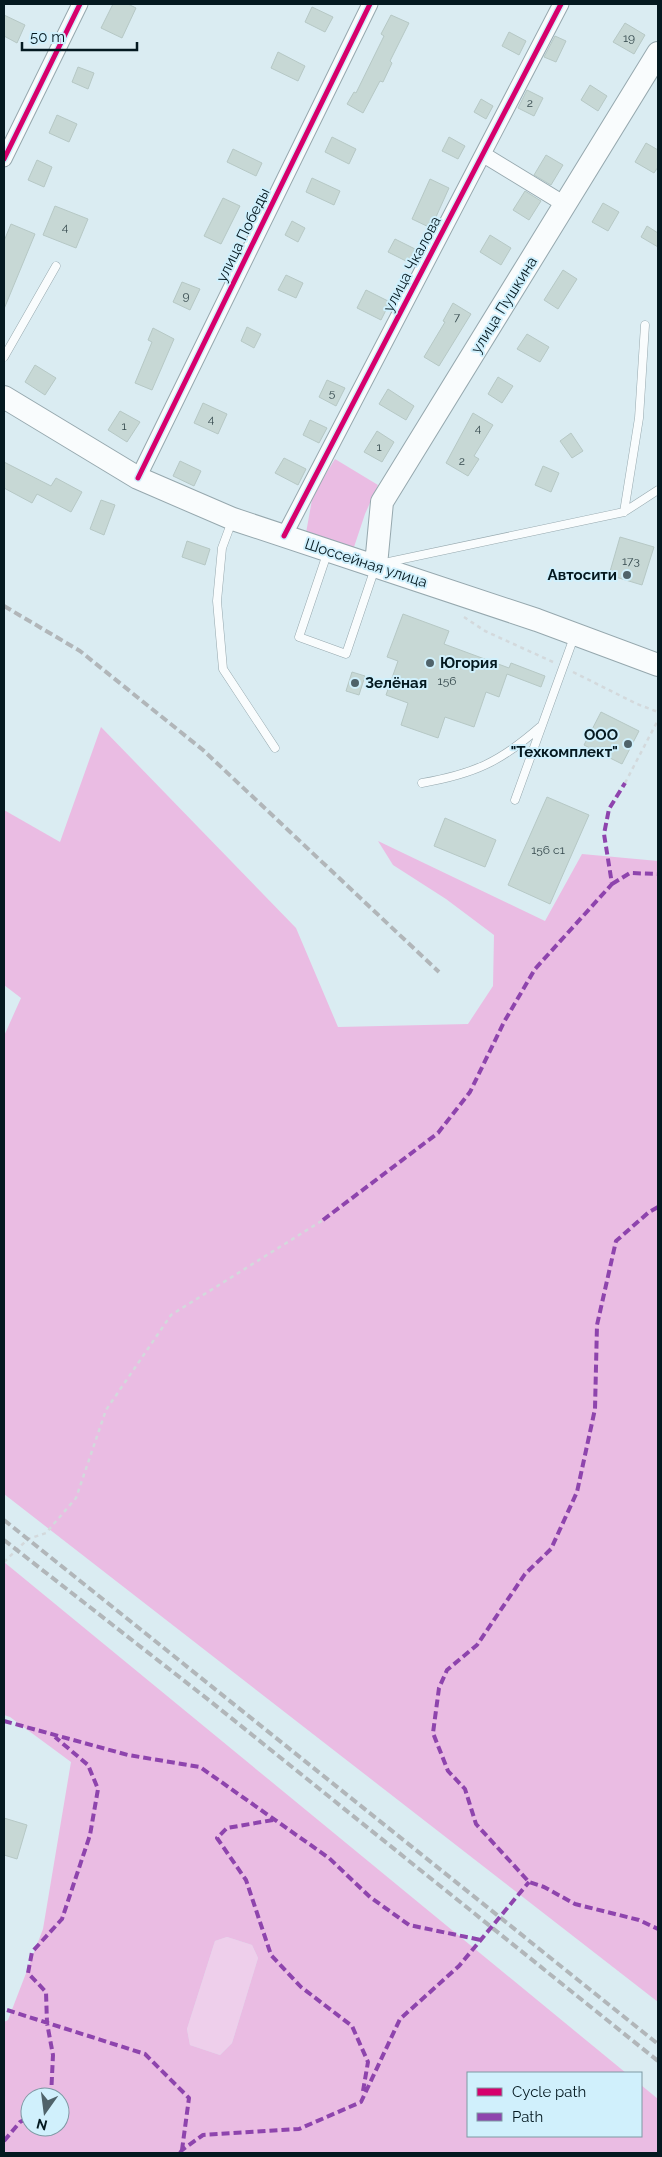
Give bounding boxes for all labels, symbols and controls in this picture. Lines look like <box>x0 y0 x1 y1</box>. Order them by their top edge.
scale bar <box>22 20 138 52</box>
text: 50 m <box>30 28 65 46</box>
house number: 19 <box>623 31 635 45</box>
house number: 2 <box>527 96 533 110</box>
street label: улица Победы <box>212 185 274 285</box>
street label: улица Чкалова <box>379 213 445 315</box>
house number: 4 <box>62 220 69 234</box>
street label: улица Пушкина <box>467 253 541 357</box>
house number: 9 <box>182 289 190 303</box>
house number: 7 <box>454 310 461 324</box>
house number: 5 <box>329 386 336 400</box>
house number: 4 <box>208 412 215 426</box>
house number: 1 <box>121 419 127 433</box>
house number: 4 <box>475 421 482 435</box>
house number: 1 <box>376 440 382 454</box>
house number: 2 <box>459 454 465 468</box>
street label: Шоссейная улица <box>302 535 430 591</box>
house number: 173 <box>622 554 640 568</box>
place label: Автосити <box>548 566 617 584</box>
marker: Автосити <box>621 569 633 581</box>
place label: Югория <box>440 654 498 672</box>
marker: Югория <box>424 657 436 669</box>
place label: Зелёная <box>365 674 427 692</box>
house number: 156 <box>438 674 456 688</box>
marker: Зелёная <box>349 677 361 689</box>
place label: ООО "Техкомплект" <box>510 726 618 761</box>
marker: ООО "Техкомплект" <box>622 738 634 750</box>
house number: 156 с1 <box>531 843 565 857</box>
legend <box>467 2072 642 2137</box>
text: Cycle path <box>512 2083 586 2101</box>
north arrow <box>20 2087 70 2137</box>
text: Path <box>512 2108 543 2126</box>
text: N <box>35 2116 49 2134</box>

